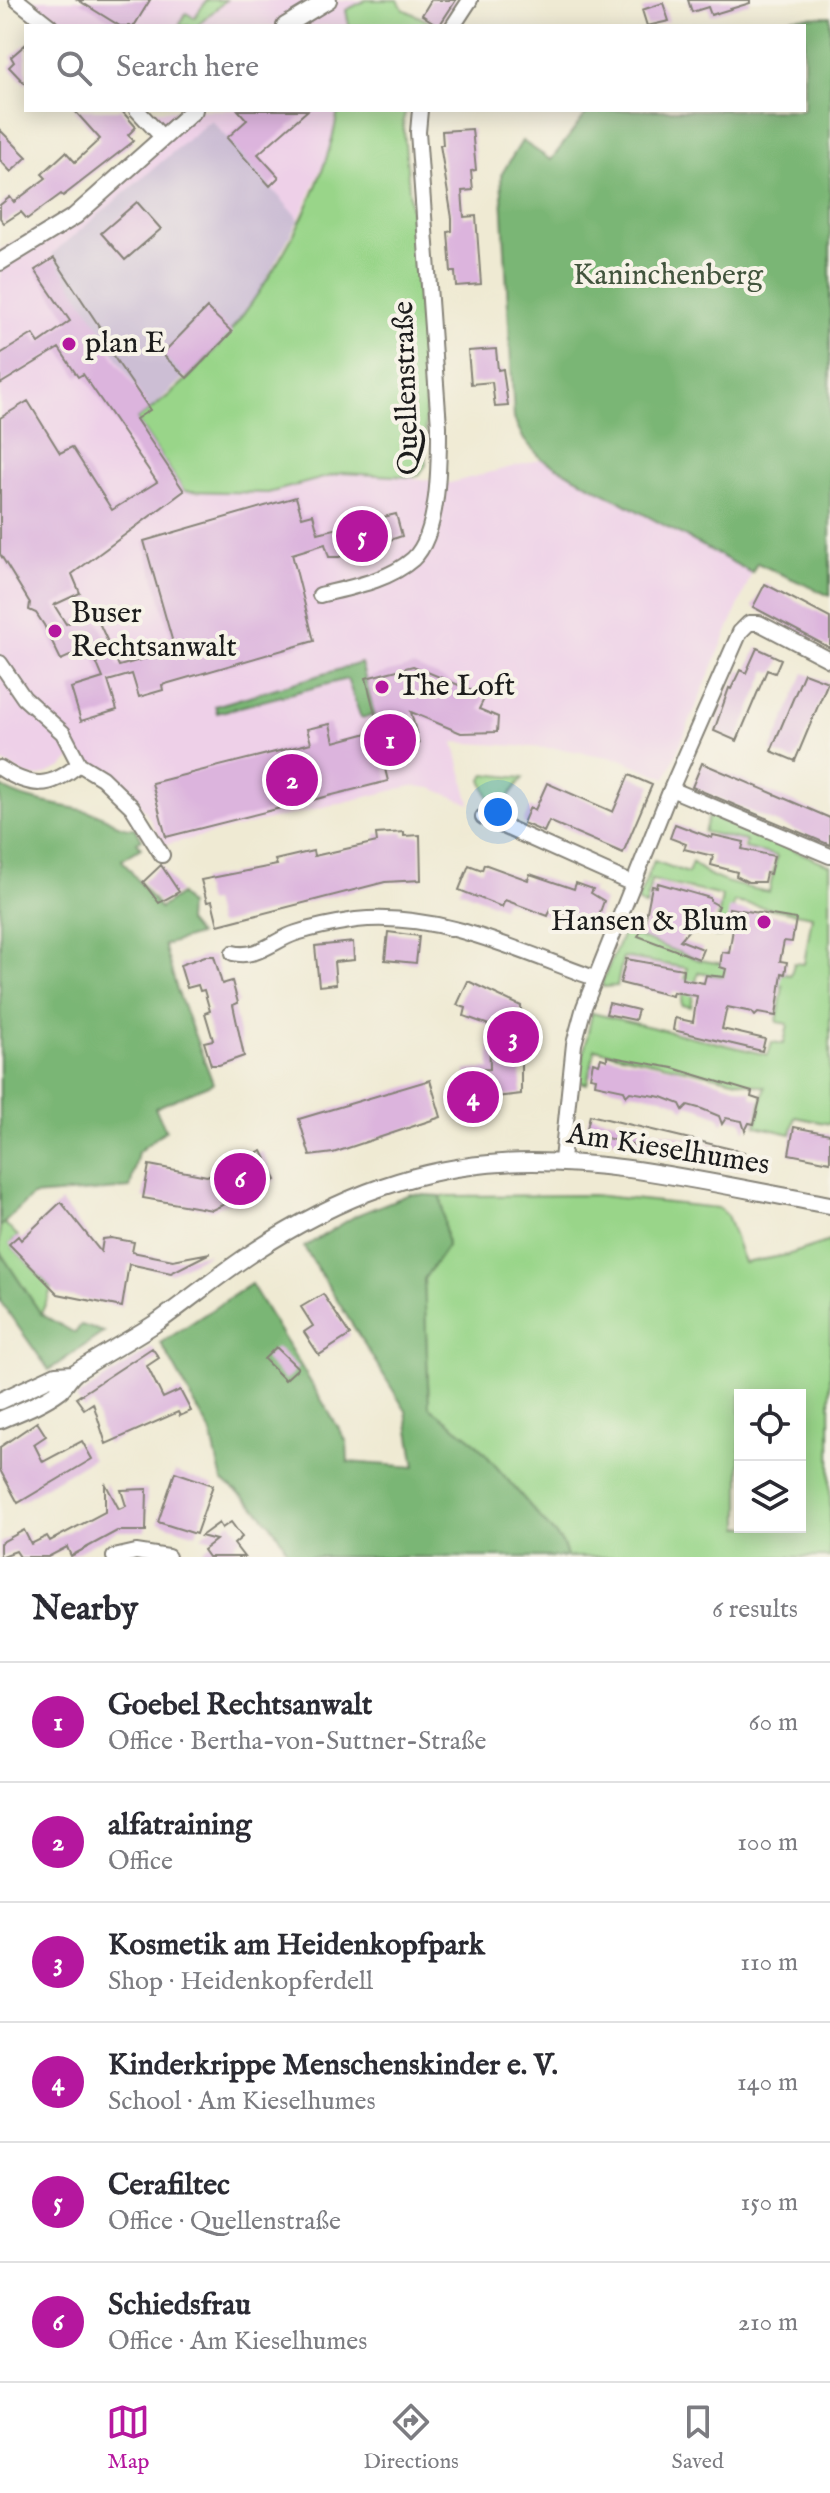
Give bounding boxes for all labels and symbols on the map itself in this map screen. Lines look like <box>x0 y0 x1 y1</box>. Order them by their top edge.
park label: Kaninchenberg <box>573 257 764 295</box>
street label: Quellenstraße <box>385 300 429 476</box>
place label: plan E <box>85 325 166 363</box>
marker: plan E <box>60 335 78 353</box>
pin: 5 <box>336 506 388 566</box>
place label: Buser Rechtsanwalt <box>71 595 237 667</box>
marker: Buser Rechtsanwalt <box>46 622 64 640</box>
place label: The Loft <box>398 668 515 706</box>
marker: The Loft <box>373 678 391 696</box>
pin: 1 <box>364 710 416 770</box>
pin: 2 <box>266 750 318 810</box>
your location <box>478 792 518 832</box>
place label: Hansen & Blum <box>551 903 748 941</box>
marker: Hansen & Blum <box>755 913 773 931</box>
pin: 3 <box>487 1007 539 1067</box>
pin: 4 <box>447 1067 499 1127</box>
street label: Am Kieselhumes <box>563 1115 772 1185</box>
pin: 6 <box>214 1149 266 1209</box>

